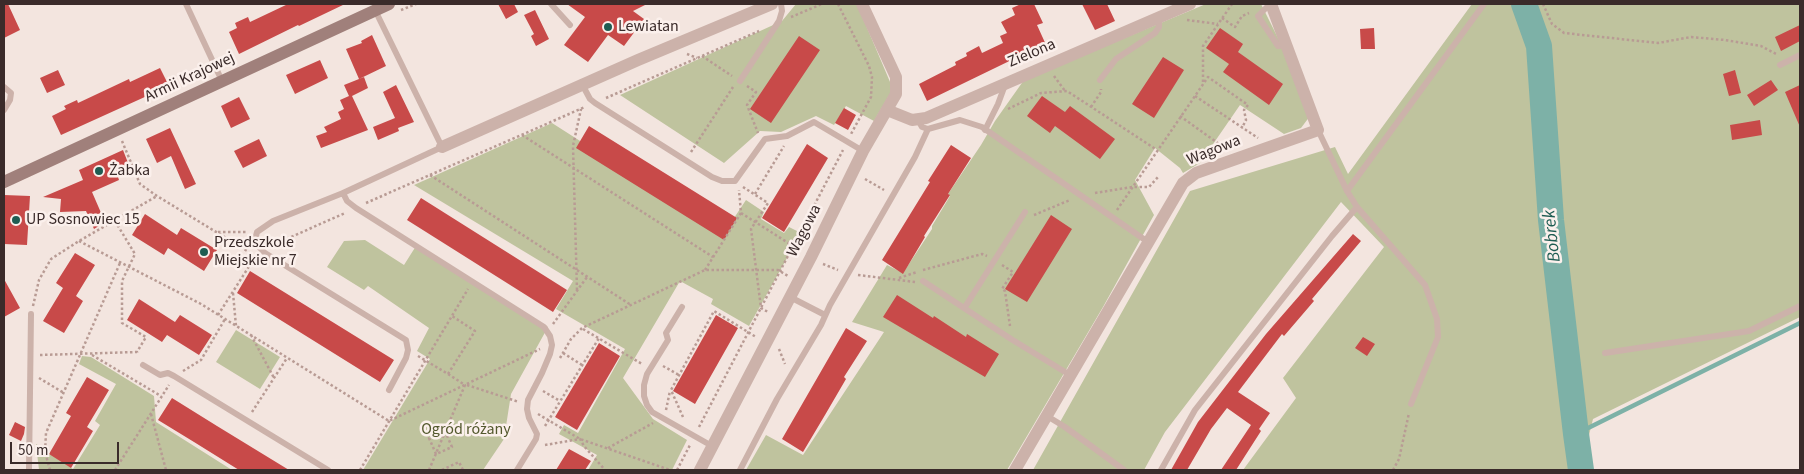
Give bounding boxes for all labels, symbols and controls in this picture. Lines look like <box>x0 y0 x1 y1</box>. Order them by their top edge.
place label: Lewiatan <box>618 17 679 37</box>
marker: Lewiatan <box>602 21 614 33</box>
street label: Zielona <box>1005 35 1059 73</box>
street label: Armii Krajowej <box>142 49 238 107</box>
street label: Wagowa <box>1184 132 1244 170</box>
place label: Żabka <box>109 161 150 181</box>
marker: Żabka <box>93 165 105 177</box>
street label: Wagowa <box>784 202 826 260</box>
water label: Bobrek <box>1540 209 1566 263</box>
place label: UP Sosnowiec 15 <box>26 210 140 230</box>
marker: UP Sosnowiec 15 <box>10 214 22 226</box>
place label: Przedszkole Miejskie nr 7 <box>214 233 297 271</box>
marker: Przedszkole Miejskie nr 7 <box>198 246 210 258</box>
park label: Ogród różany <box>421 420 511 440</box>
scale bar <box>12 432 121 464</box>
text: 50 m <box>18 440 48 461</box>

